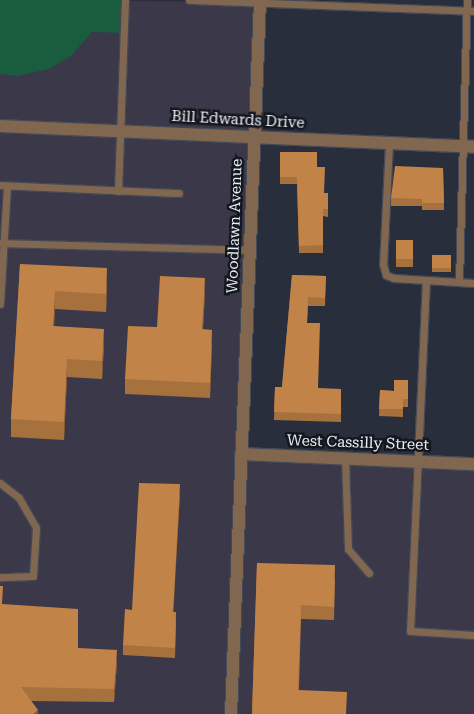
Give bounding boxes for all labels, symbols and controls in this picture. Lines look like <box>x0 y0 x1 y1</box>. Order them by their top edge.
street label: Bill Edwards Drive <box>171 108 305 132</box>
street label: Woodlawn Avenue <box>224 158 246 294</box>
street label: West Cassilly Street <box>287 432 429 454</box>

